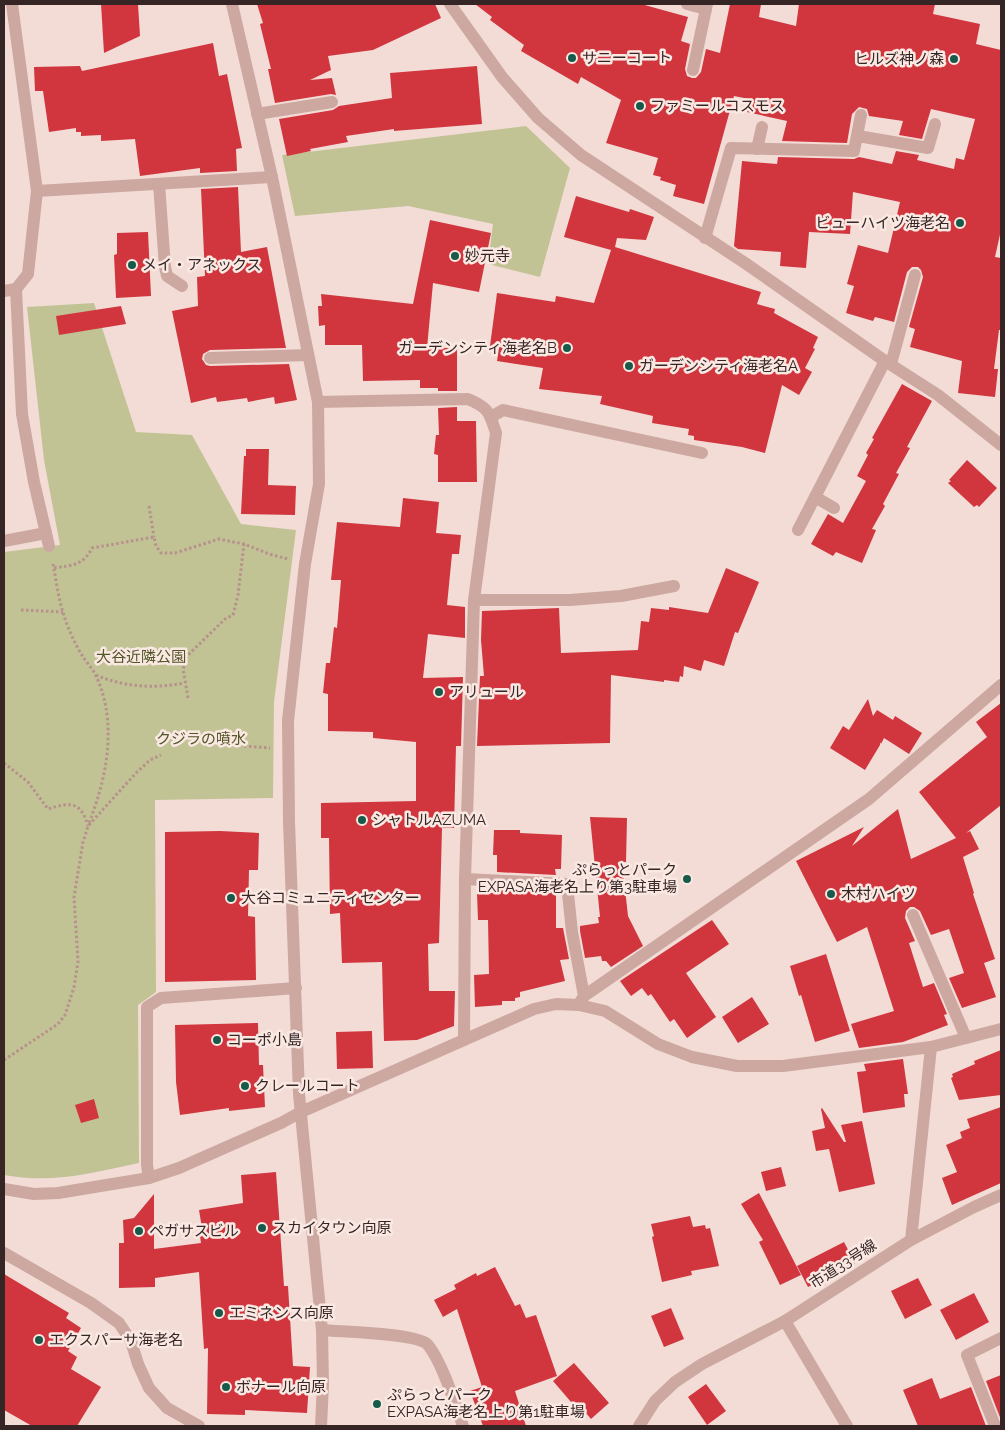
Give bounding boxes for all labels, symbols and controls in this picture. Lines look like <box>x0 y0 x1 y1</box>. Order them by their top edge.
place label: サニーコート <box>582 49 672 67</box>
place label: ヒルズ神ノ森 <box>854 50 944 68</box>
marker: サニーコート <box>566 52 578 64</box>
marker: ヒルズ神ノ森 <box>948 53 960 65</box>
place label: ファミールコスモス <box>650 97 785 115</box>
marker: ファミールコスモス <box>634 100 646 112</box>
place label: ビューハイツ海老名 <box>816 214 950 232</box>
marker: ビューハイツ海老名 <box>954 217 966 229</box>
place label: 妙元寺 <box>465 247 510 265</box>
marker: 妙元寺 <box>449 250 461 262</box>
place label: メイ・アネックス <box>142 256 262 274</box>
marker: メイ・アネックス <box>126 259 138 271</box>
place label: ガーデンシティ海老名B <box>398 339 557 357</box>
marker: ガーデンシティ海老名B <box>561 342 573 354</box>
place label: ガーデンシティ海老名A <box>639 357 798 375</box>
marker: ガーデンシティ海老名A <box>623 360 635 372</box>
park label: 大谷近隣公園 <box>96 648 186 666</box>
place label: アリュール <box>449 683 524 701</box>
marker: アリュール <box>433 686 445 698</box>
park label: クジラの噴水 <box>156 730 246 748</box>
place label: シャトルAZUMA <box>372 811 486 829</box>
marker: シャトルAZUMA <box>356 814 368 826</box>
place label: ぷらっとパーク EXPASA海老名上り第3駐車場 <box>478 861 677 896</box>
marker: ぷらっとパーク EXPASA海老名上り第3駐車場 <box>681 873 693 885</box>
place label: 木村ハイツ <box>841 885 916 903</box>
marker: 木村ハイツ <box>825 888 837 900</box>
place label: 大谷コミュニティセンター <box>241 889 420 907</box>
marker: 大谷コミュニティセンター <box>225 892 237 904</box>
place label: コーポ小島 <box>227 1031 302 1049</box>
marker: コーポ小島 <box>211 1034 223 1046</box>
place label: クレールコート <box>255 1077 360 1095</box>
marker: クレールコート <box>239 1080 251 1092</box>
place label: スカイタウン向原 <box>272 1219 391 1237</box>
place label: ペガサスビル <box>149 1222 239 1240</box>
marker: スカイタウン向原 <box>256 1222 268 1234</box>
marker: ペガサスビル <box>133 1225 145 1237</box>
street label: 市道33号線 <box>806 1236 880 1292</box>
place label: エミネンス向原 <box>229 1304 334 1322</box>
marker: エミネンス向原 <box>213 1307 225 1319</box>
place label: エクスパーサ海老名 <box>49 1331 183 1349</box>
marker: エクスパーサ海老名 <box>33 1334 45 1346</box>
place label: ボナール向原 <box>236 1378 326 1396</box>
marker: ボナール向原 <box>220 1381 232 1393</box>
place label: ぷらっとパーク EXPASA海老名上り第1駐車場 <box>387 1386 585 1421</box>
marker: ぷらっとパーク EXPASA海老名上り第1駐車場 <box>371 1398 383 1410</box>

